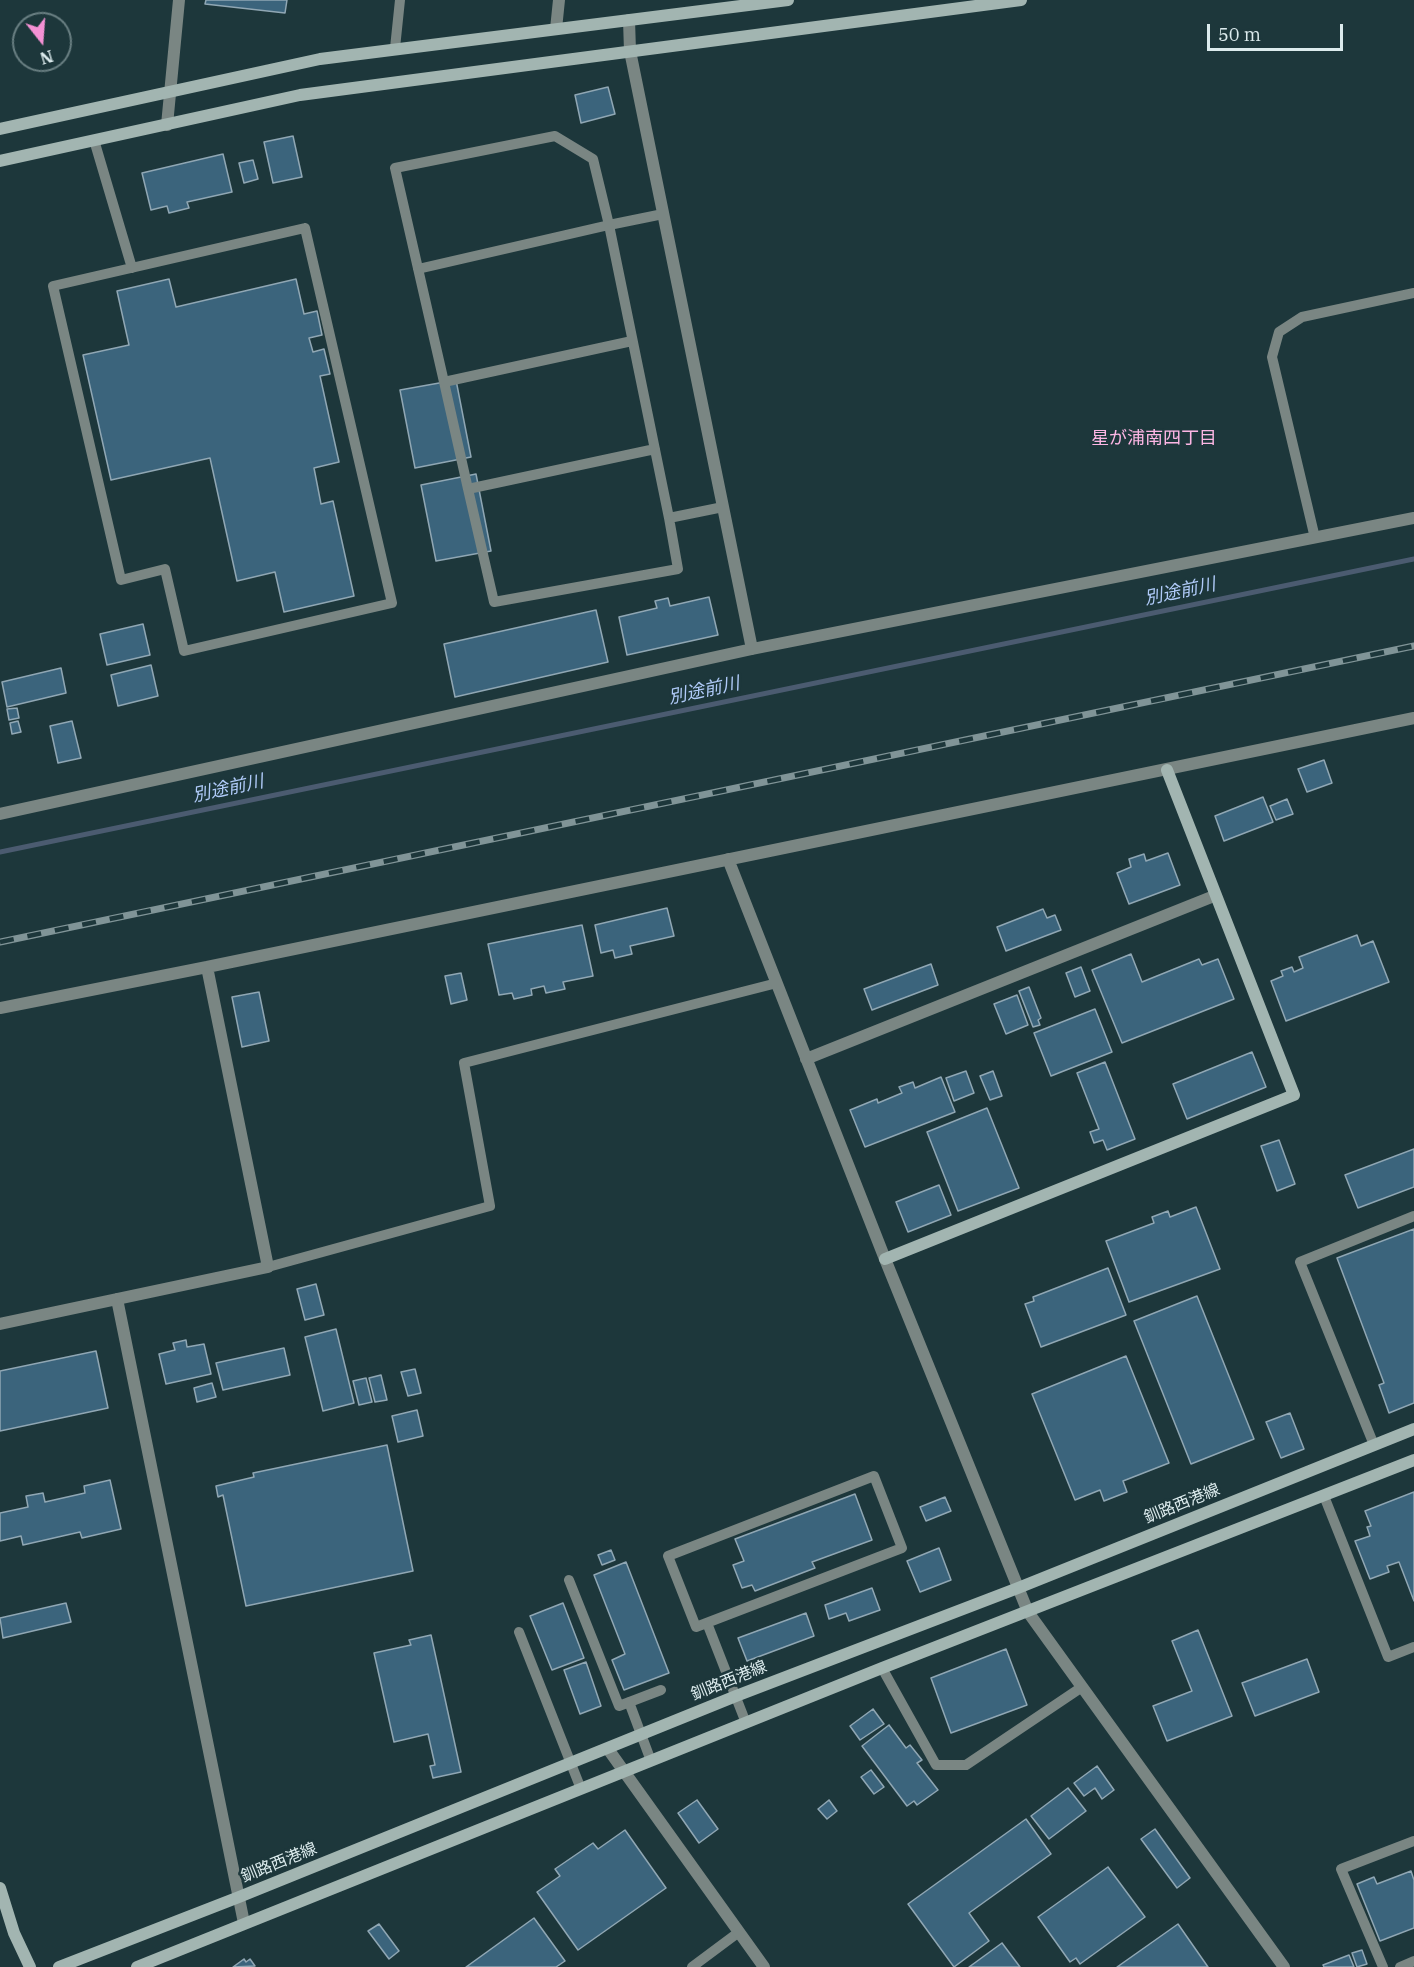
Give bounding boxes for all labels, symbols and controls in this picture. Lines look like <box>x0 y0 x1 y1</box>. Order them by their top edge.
north arrow <box>12 12 72 72</box>
scale bar <box>1210 12 1346 50</box>
text: 50 m <box>1218 23 1261 46</box>
text: N <box>38 46 56 69</box>
district label: 星が浦南四丁目 <box>1091 428 1217 450</box>
water label: 別途前川 <box>1143 574 1217 610</box>
water label: 別途前川 <box>667 673 741 709</box>
water label: 別途前川 <box>191 771 265 807</box>
street label: 釧路西港線 <box>1141 1480 1223 1528</box>
street label: 釧路西港線 <box>688 1657 770 1705</box>
street label: 釧路西港線 <box>238 1839 320 1887</box>

